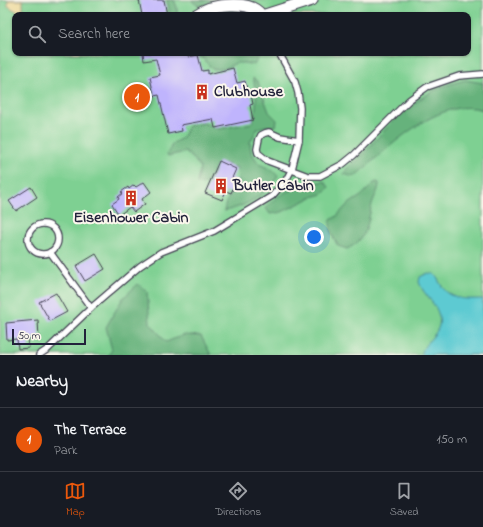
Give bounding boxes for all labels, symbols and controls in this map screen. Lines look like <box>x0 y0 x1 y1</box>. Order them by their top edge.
search box <box>12 12 471 56</box>
icon: search <box>26 23 48 45</box>
text: Search here <box>58 23 130 45</box>
place label: Clubhouse <box>214 80 284 104</box>
pin: 1 <box>124 82 150 112</box>
building icon: Clubhouse <box>193 83 211 101</box>
place label: Butler Cabin <box>232 174 314 198</box>
building icon: Butler Cabin <box>212 177 230 195</box>
building icon: Eisenhower Cabin <box>122 189 140 207</box>
place label: Eisenhower Cabin <box>74 206 189 230</box>
your location <box>304 227 324 247</box>
scale bar <box>12 327 86 346</box>
text: 50 m <box>18 328 40 344</box>
text: Nearby <box>16 369 68 394</box>
text: The Terrace <box>54 419 126 441</box>
text: 1 <box>27 430 31 449</box>
text: 150 m <box>436 430 467 449</box>
text: Park <box>54 441 78 460</box>
tab: Map <box>64 480 86 520</box>
tab: Directions <box>215 480 261 520</box>
tab: Saved <box>390 480 419 520</box>

